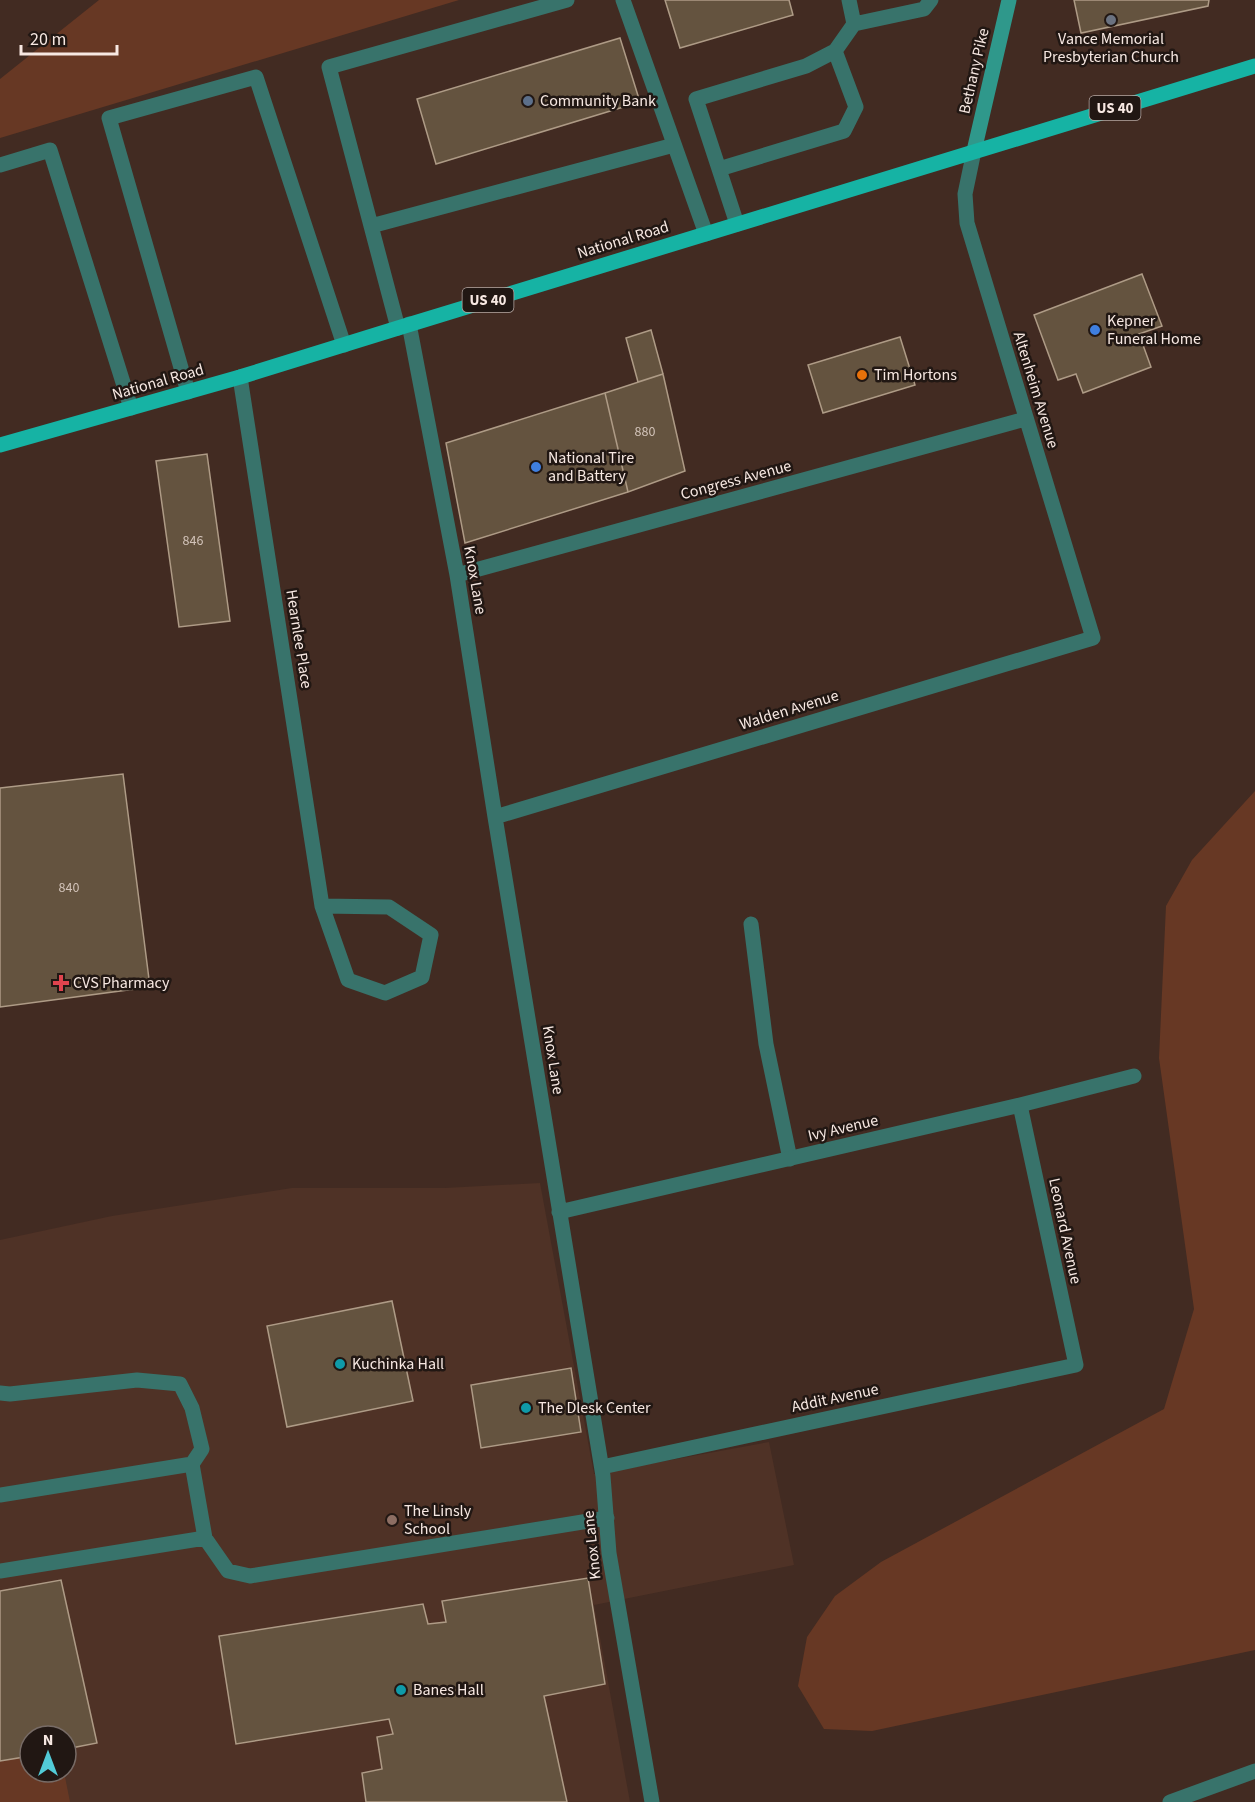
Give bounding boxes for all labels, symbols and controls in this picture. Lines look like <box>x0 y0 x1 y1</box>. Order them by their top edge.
marker: Vance Memorial Presbyterian Church <box>1104 13 1118 27</box>
scale bar <box>21 18 117 56</box>
street label: Bethany Pike <box>953 26 995 116</box>
text: 20 m <box>30 27 66 52</box>
place label: Vance Memorial Presbyterian Church <box>1043 28 1179 68</box>
place label: Community Bank <box>540 90 656 112</box>
marker: Community Bank <box>521 94 535 108</box>
road number: US 40 <box>1090 96 1140 120</box>
street label: National Road <box>575 216 671 264</box>
road number: US 40 <box>462 288 514 312</box>
place label: Kepner Funeral Home <box>1107 310 1201 350</box>
marker: Kepner Funeral Home <box>1088 323 1102 337</box>
street label: Altenheim Avenue <box>1008 329 1064 451</box>
street label: National Road <box>109 358 207 406</box>
place label: Tim Hortons <box>874 364 957 386</box>
marker: Tim Hortons <box>855 368 869 382</box>
house number: 880 <box>635 422 655 442</box>
place label: National Tire and Battery <box>548 447 634 487</box>
street label: Congress Avenue <box>678 455 794 505</box>
marker: National Tire and Battery <box>529 460 543 474</box>
house number: 846 <box>183 531 203 551</box>
street label: Knox Lane <box>458 544 492 616</box>
street label: Hearnlee Place <box>280 588 318 690</box>
street label: Walden Avenue <box>737 684 841 736</box>
house number: 840 <box>59 878 79 898</box>
place label: CVS Pharmacy <box>73 972 170 994</box>
marker: CVS Pharmacy <box>54 976 68 990</box>
street label: Knox Lane <box>537 1024 569 1096</box>
street label: Ivy Avenue <box>806 1109 880 1147</box>
street label: Leonard Avenue <box>1043 1176 1087 1286</box>
place label: Kuchinka Hall <box>352 1353 444 1375</box>
marker: Kuchinka Hall <box>333 1357 347 1371</box>
street label: Addit Avenue <box>790 1378 881 1418</box>
place label: The Dlesk Center <box>538 1397 651 1419</box>
marker: The Dlesk Center <box>519 1401 533 1415</box>
place label: The Linsly School <box>404 1500 472 1540</box>
street label: Knox Lane <box>577 1509 607 1581</box>
marker: The Linsly School <box>385 1513 399 1527</box>
place label: Banes Hall <box>413 1679 484 1701</box>
marker: Banes Hall <box>394 1683 408 1697</box>
north arrow <box>18 1724 78 1784</box>
text: N <box>43 1729 53 1751</box>

